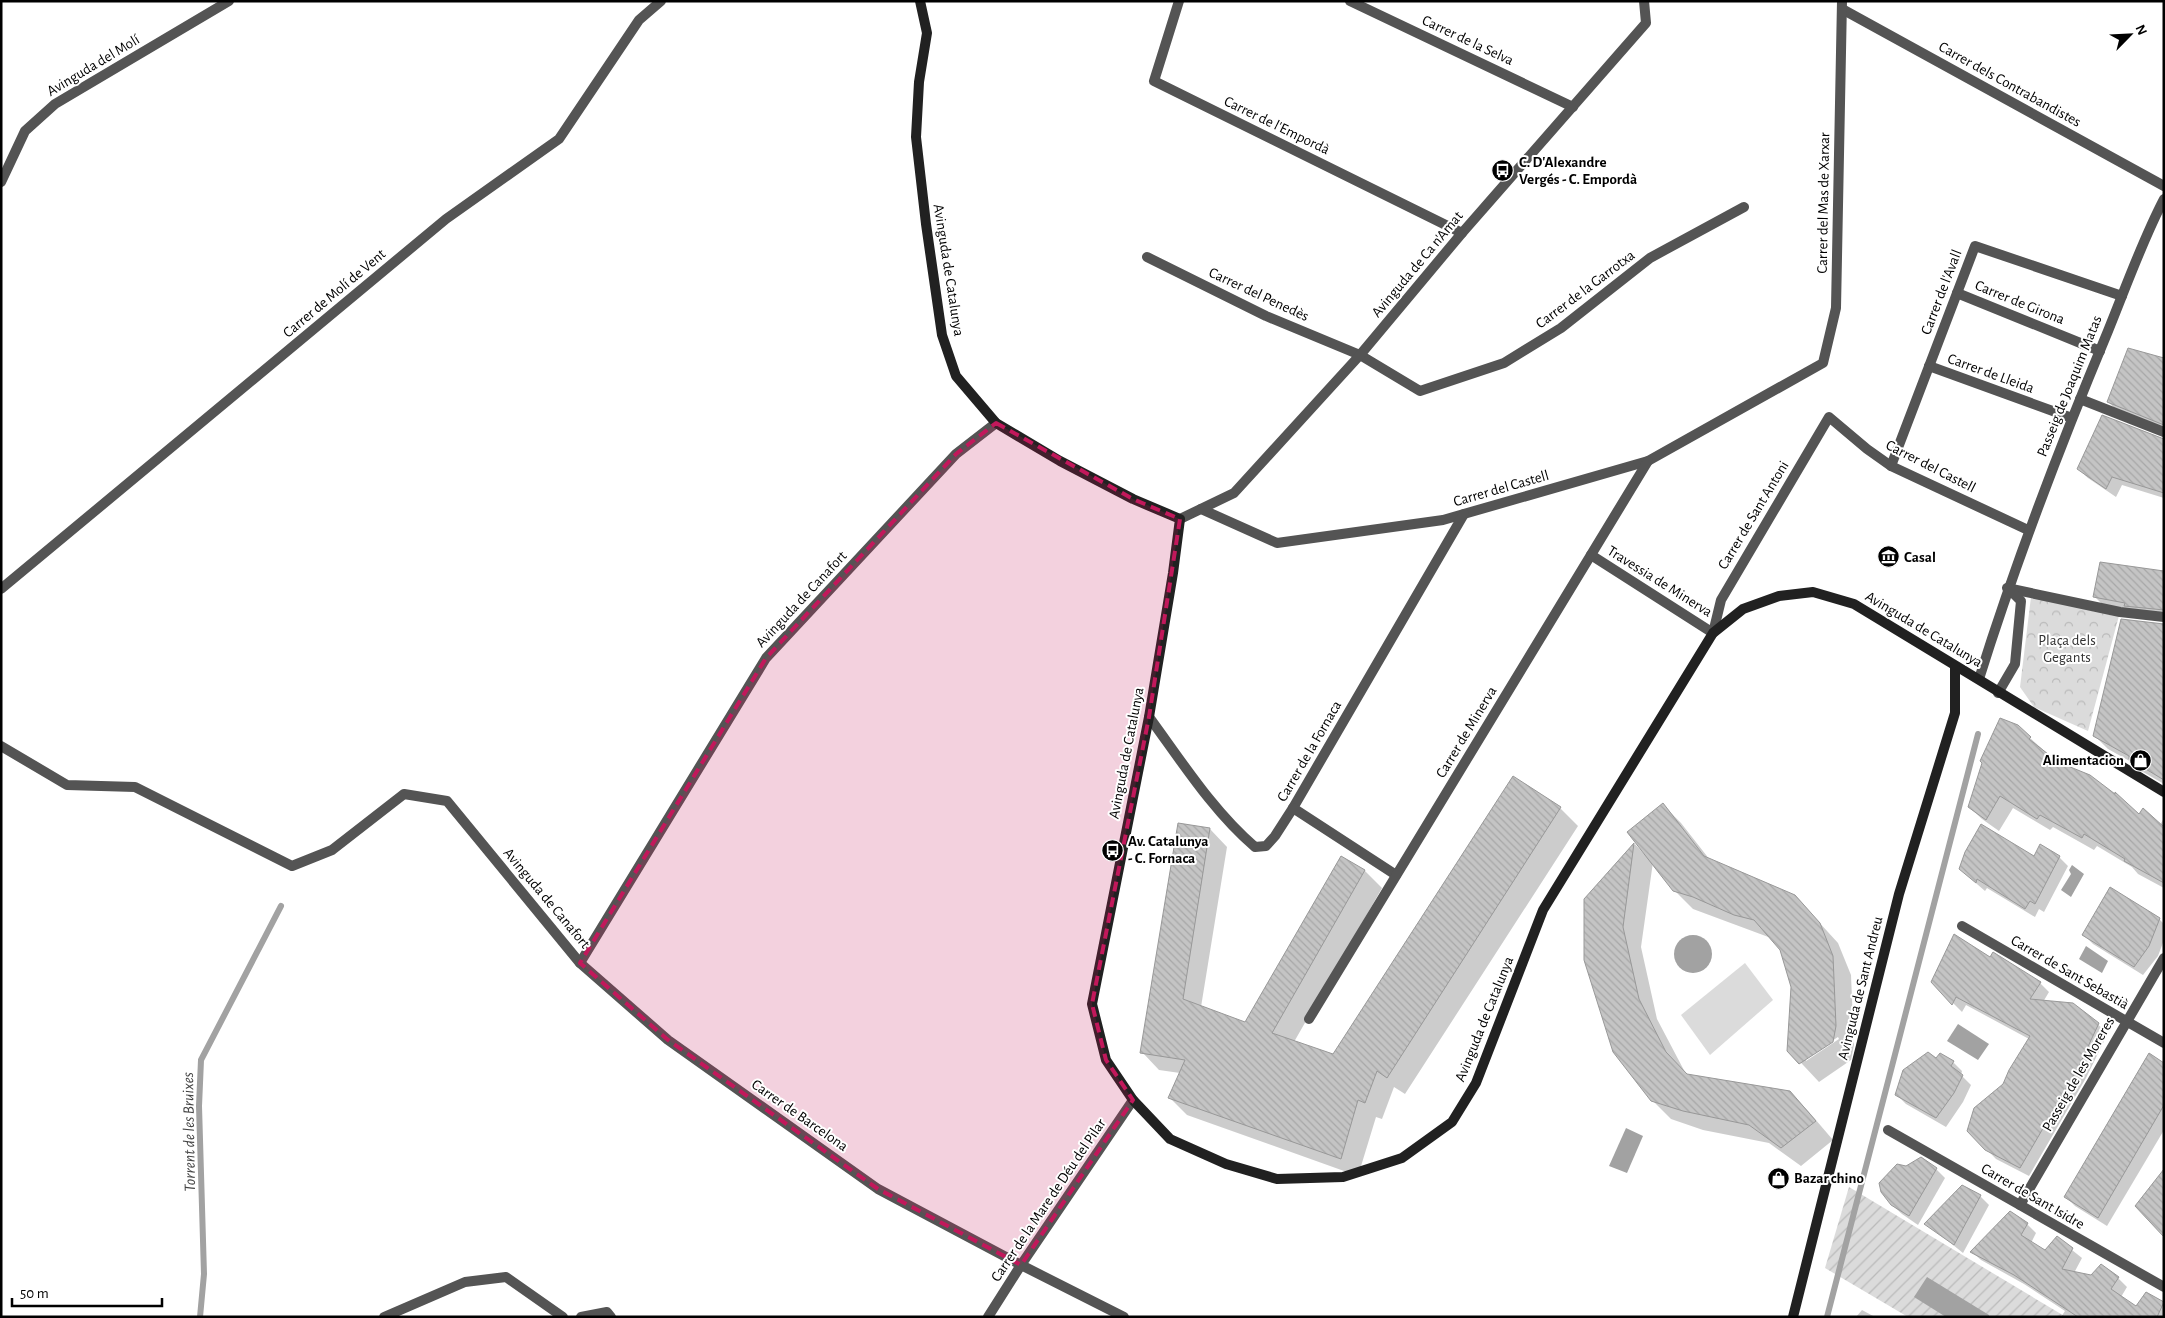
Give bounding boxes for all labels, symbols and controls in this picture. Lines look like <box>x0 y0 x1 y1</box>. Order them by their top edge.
north arrow <box>2105 10 2155 60</box>
street label: Carrer de la Selva <box>1420 13 1516 68</box>
text: N <box>2133 23 2149 37</box>
street label: Avinguda del Molí <box>44 32 143 99</box>
street label: Carrer dels Contrabandistes <box>1936 39 2083 130</box>
street label: Carrer de l'Empordà <box>1222 93 1332 157</box>
street label: Carrer del Mas de Xarxar <box>1815 132 1832 274</box>
place label: C. D'Alexandre Vergés - C. Empordà <box>1519 155 1637 187</box>
bus stop icon: C. D'Alexandre Vergés - C. Empordà <box>1491 159 1515 183</box>
street label: Avinguda de Catalunya <box>931 203 966 337</box>
street label: Avinguda de Ca n'Amat <box>1369 208 1466 320</box>
street label: Carrer de Molí de Vent <box>280 246 389 341</box>
street label: Carrer de la Garrotxa <box>1533 247 1638 331</box>
street label: Carrer de l'Avall <box>1918 248 1965 337</box>
street label: Carrer del Penedès <box>1207 265 1311 324</box>
street label: Carrer de Girona <box>1973 278 2067 327</box>
street label: Passeig de Joaquim Matas <box>2034 313 2105 459</box>
street label: Carrer de Lleida <box>1946 351 2036 396</box>
street label: Carrer del Castell <box>1883 437 1978 495</box>
street label: Carrer de Sant Antoni <box>1715 458 1792 572</box>
street label: Carrer del Castell <box>1452 468 1551 509</box>
street label: Travessia de Minerva <box>1605 543 1715 620</box>
museum icon: Casal <box>1876 545 1900 569</box>
street label: Avinguda de Canafort <box>753 548 850 650</box>
place label: Casal <box>1904 550 1936 565</box>
street label: Avinguda de Catalunya <box>1863 589 1985 670</box>
park label: Plaça dels Gegants <box>2038 633 2096 665</box>
street label: Carrer de Minerva <box>1433 684 1500 781</box>
street label: Avinguda de Catalunya <box>1106 686 1147 820</box>
street label: Carrer de la Fornaca <box>1274 698 1344 804</box>
shop icon: Alimentacion <box>2128 748 2152 772</box>
place label: Alimentacion <box>2043 753 2124 768</box>
place label: Av. Catalunya - C. Fornaca <box>1128 834 1208 866</box>
bus stop icon: Av. Catalunya - C. Fornaca <box>1100 838 1124 862</box>
street label: Avinguda de Canafort <box>501 845 593 951</box>
street label: Avinguda de Sant Andreu <box>1835 914 1886 1061</box>
street label: Carrer de Sant Sebastià <box>2008 933 2131 1012</box>
street label: Avinguda de Catalunya <box>1452 954 1516 1084</box>
street label: Passeig de les Moreres <box>2040 1014 2117 1134</box>
water label: Torrent de les Bruixes <box>180 1072 198 1192</box>
street label: Carrer de Barcelona <box>749 1077 851 1154</box>
street label: Carrer de la Mare de Déu del Pilar <box>988 1116 1109 1284</box>
street label: Carrer de Sant Isidre <box>1978 1161 2087 1232</box>
shop icon: Bazar chino <box>1766 1166 1790 1190</box>
place label: Bazar chino <box>1794 1171 1864 1186</box>
scale bar <box>12 1276 162 1308</box>
text: 50 m <box>20 1286 49 1301</box>

